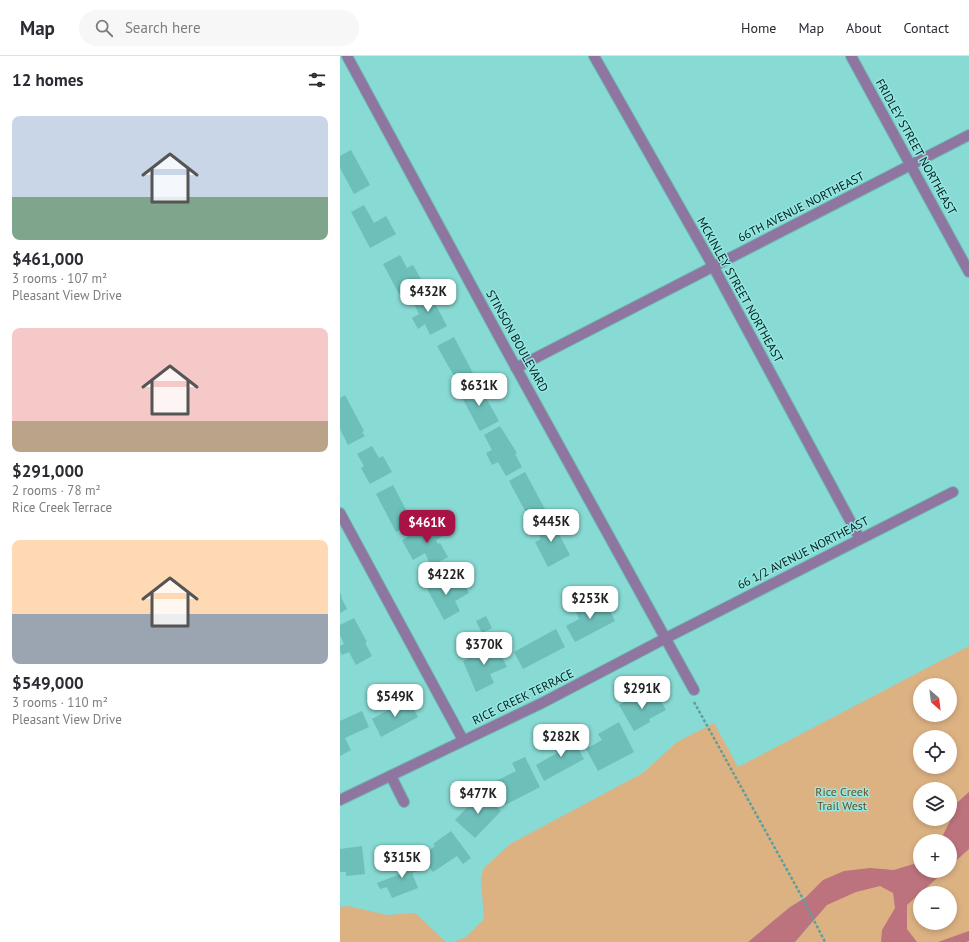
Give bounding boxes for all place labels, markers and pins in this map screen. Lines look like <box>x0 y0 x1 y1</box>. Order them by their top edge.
pin: $432K <box>400 279 456 313</box>
pin: $631K <box>451 373 507 407</box>
pin: $445K <box>523 509 579 543</box>
pin: $461K <box>399 510 455 544</box>
pin: $422K <box>418 562 474 596</box>
pin: $253K <box>562 586 618 620</box>
pin: $370K <box>456 632 512 666</box>
pin: $291K <box>614 676 670 710</box>
pin: $549K <box>367 684 423 718</box>
pin: $282K <box>533 724 589 758</box>
pin: $477K <box>450 781 506 815</box>
pin: $315K <box>374 845 430 879</box>

